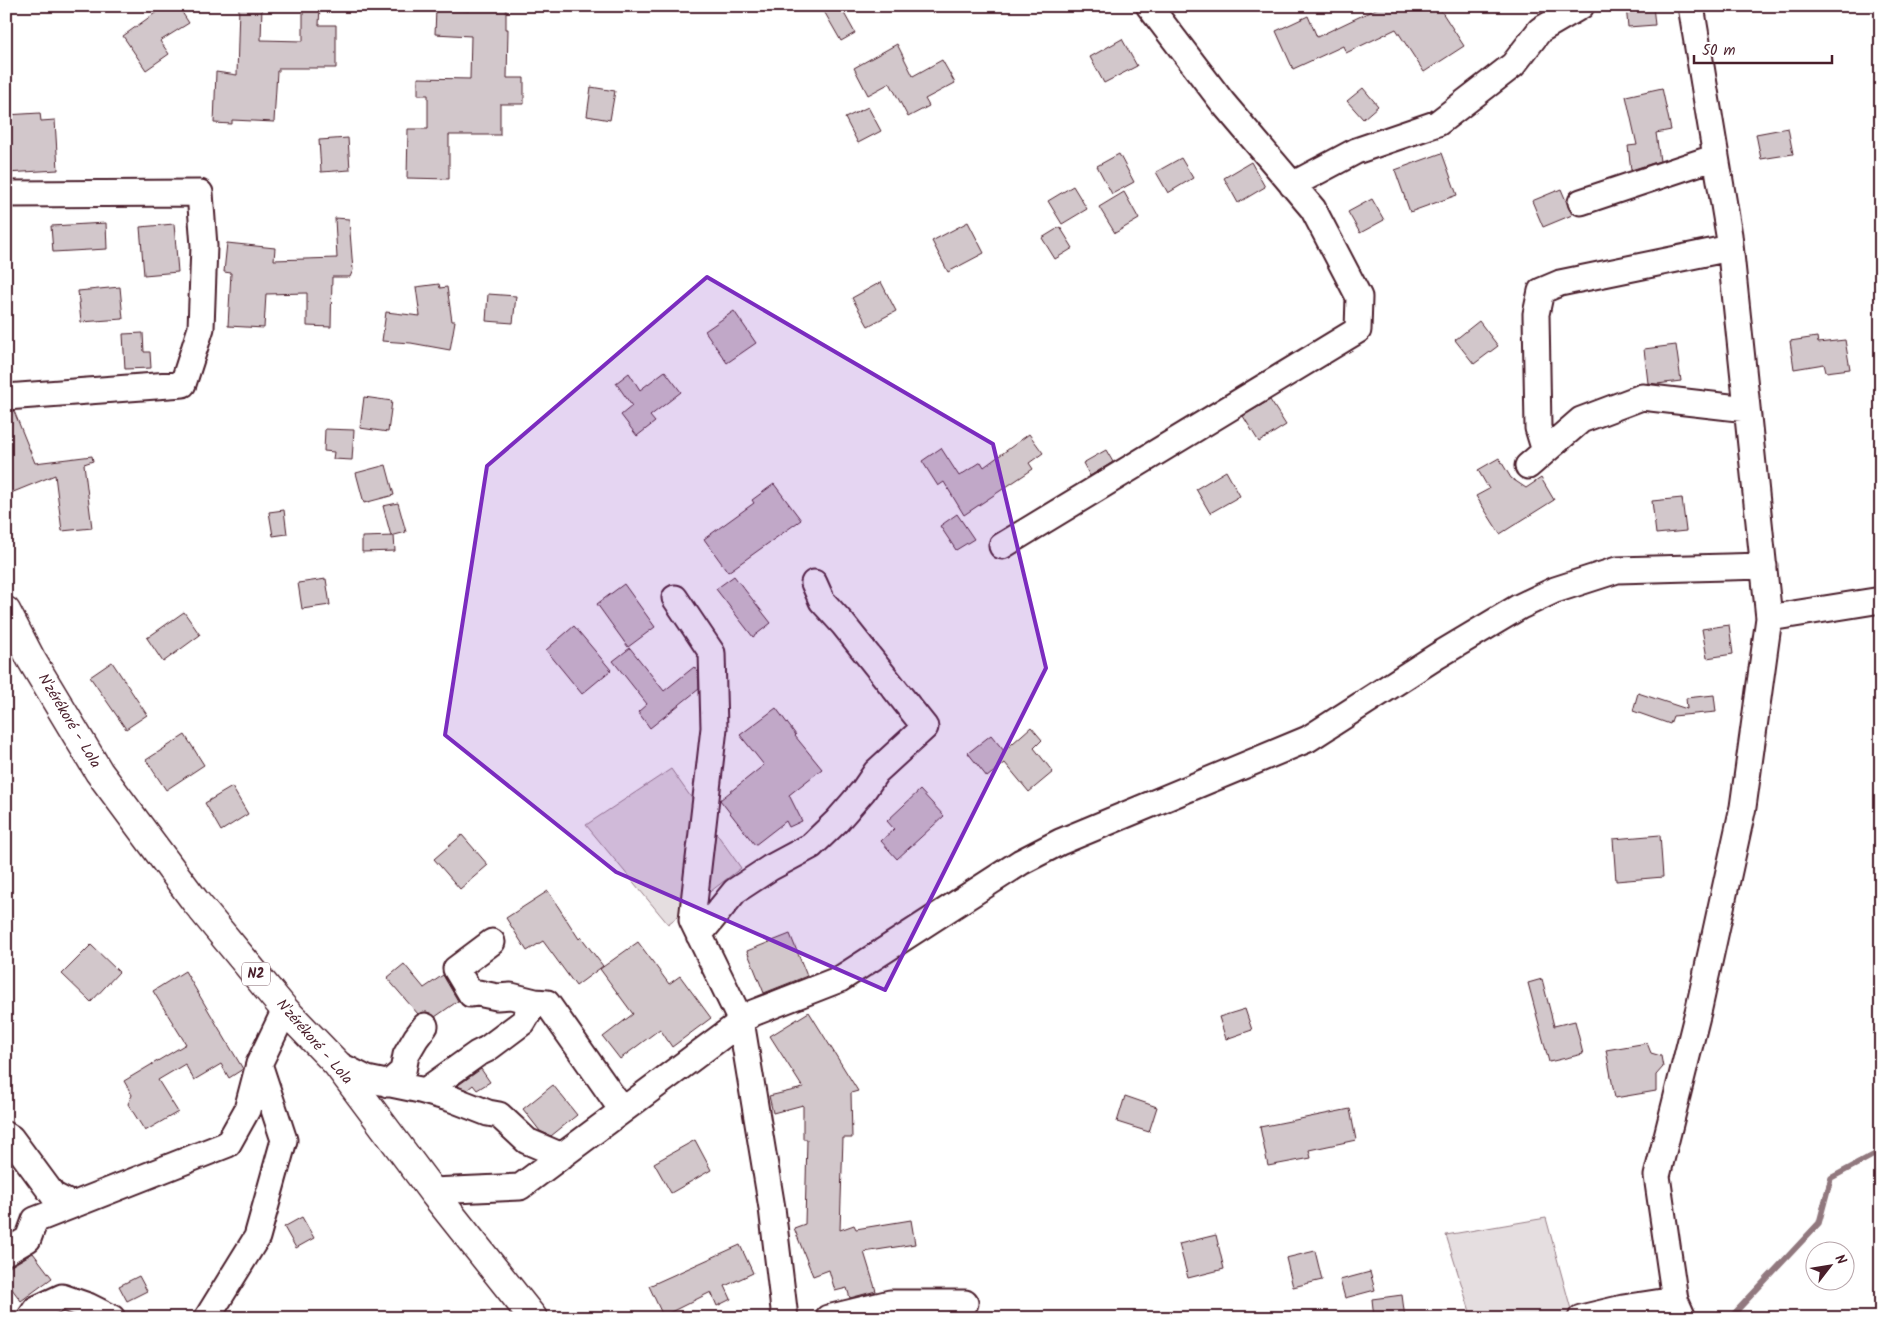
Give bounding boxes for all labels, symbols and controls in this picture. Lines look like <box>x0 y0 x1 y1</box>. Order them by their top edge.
scale bar <box>1694 32 1832 64</box>
text: 50 m <box>1702 39 1736 63</box>
street label: N'zérékoré - Lola <box>31 669 107 773</box>
road number: N2 <box>242 962 270 986</box>
street label: N'zérékoré - Lola <box>270 994 358 1090</box>
north arrow <box>1804 1242 1854 1292</box>
text: N <box>1829 1250 1852 1269</box>

